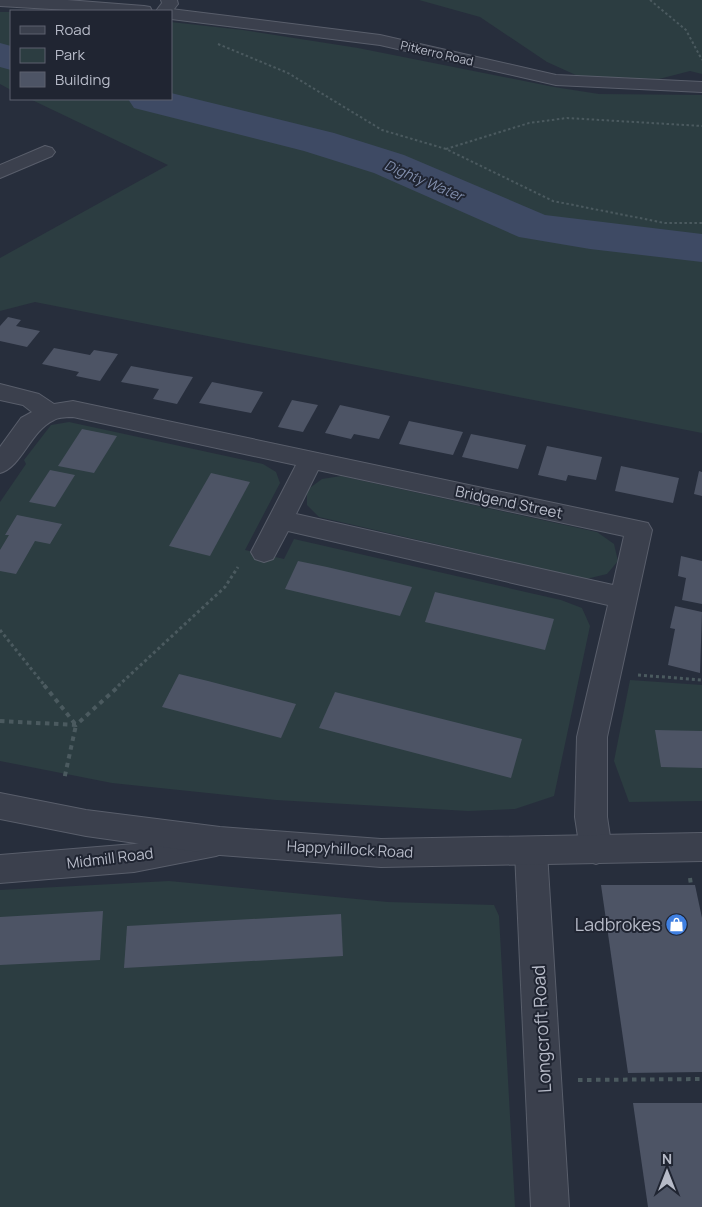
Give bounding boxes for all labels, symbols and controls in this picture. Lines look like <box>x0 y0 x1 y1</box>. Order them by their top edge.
legend <box>10 10 172 100</box>
text: Road <box>55 19 91 40</box>
street label: Pitkerro Road <box>399 36 475 70</box>
text: Park <box>55 44 85 65</box>
text: Building <box>55 69 110 90</box>
water label: Dighty Water <box>382 155 468 206</box>
street label: Bridgend Street <box>453 480 565 524</box>
street label: Happyhillock Road <box>286 835 414 863</box>
street label: Midmill Road <box>66 842 154 874</box>
place label: Ladbrokes <box>575 912 661 936</box>
shop icon: Ladbrokes <box>665 912 689 936</box>
street label: Longcroft Road <box>526 964 556 1094</box>
north arrow <box>642 1147 692 1197</box>
text: N <box>662 1149 672 1168</box>

